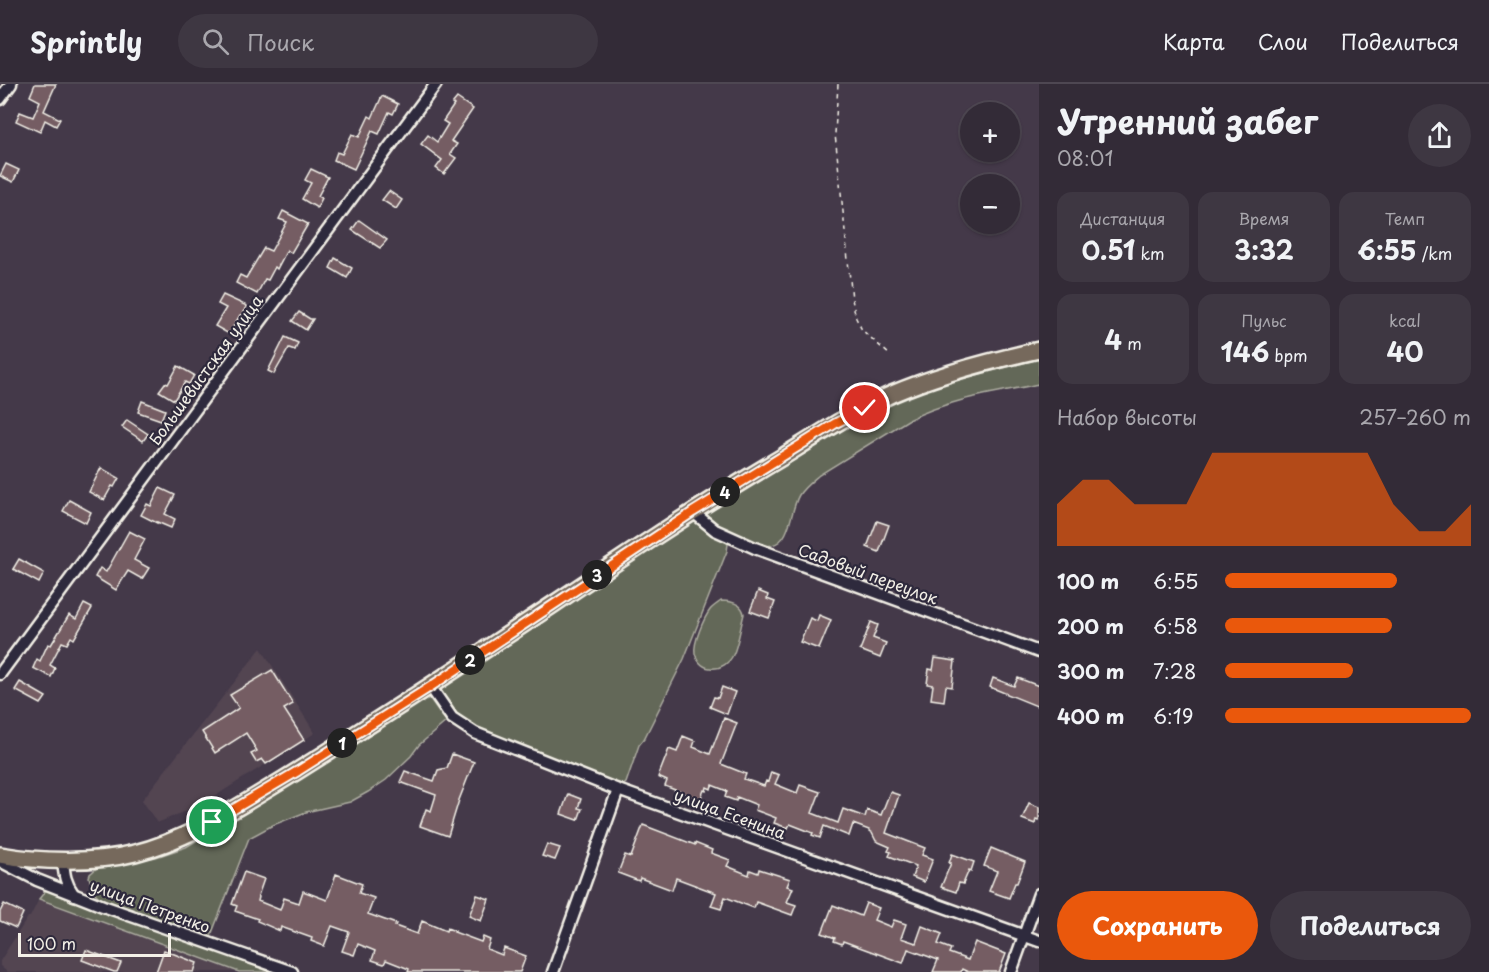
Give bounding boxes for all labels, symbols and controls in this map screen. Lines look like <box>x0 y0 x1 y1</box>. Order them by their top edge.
search box <box>178 14 598 68</box>
text: Sprintly <box>30 20 142 63</box>
icon: search <box>199 25 232 58</box>
text: Поиск <box>247 25 314 58</box>
text: Карта <box>1163 25 1225 57</box>
text: Слои <box>1258 25 1308 57</box>
text: Поделиться <box>1341 25 1459 57</box>
text: Утренний забег <box>1057 95 1318 145</box>
map controls <box>960 102 1020 234</box>
button: + <box>960 102 1020 162</box>
button: share <box>1408 104 1471 167</box>
text: 08:01 <box>1057 143 1113 173</box>
button: − <box>960 174 1020 234</box>
text: Дистанция <box>1081 206 1165 230</box>
text: Время <box>1238 206 1290 230</box>
text: Темп <box>1385 206 1425 230</box>
text: 0.51 <box>1082 230 1135 269</box>
text: 3:32 <box>1234 230 1294 269</box>
text: 6:55 <box>1358 230 1417 269</box>
text: km <box>1135 241 1164 265</box>
text: /km <box>1417 241 1452 265</box>
street label: Большевистская улица <box>142 289 268 450</box>
text: Пульс <box>1241 308 1287 332</box>
text: kcal <box>1389 308 1421 332</box>
text: 4 <box>1104 320 1122 359</box>
text: m <box>1122 331 1142 355</box>
text: 146 <box>1220 332 1269 371</box>
text: 40 <box>1387 332 1423 371</box>
text: bpm <box>1269 343 1308 367</box>
pin <box>839 382 890 433</box>
icon: check <box>848 391 881 424</box>
text: Набор высоты <box>1057 402 1197 432</box>
text: 257–260 m <box>1359 402 1471 432</box>
pin: 4 <box>710 477 740 507</box>
text: 4 <box>720 480 730 504</box>
street label: Садовый переулок <box>795 537 942 610</box>
pin: 3 <box>582 560 612 590</box>
text: 3 <box>592 563 602 587</box>
text: 100 m <box>1057 566 1119 596</box>
text: 6:55 <box>1153 566 1198 596</box>
text: 200 m <box>1057 611 1124 641</box>
text: 6:58 <box>1153 611 1198 641</box>
pin: 2 <box>455 645 485 675</box>
text: 2 <box>464 648 476 672</box>
text: 300 m <box>1057 656 1125 686</box>
text: 7:28 <box>1153 656 1196 686</box>
text: 400 m <box>1057 701 1125 731</box>
text: 6:19 <box>1153 701 1193 731</box>
pin: 1 <box>327 728 357 758</box>
text: 1 <box>338 731 346 755</box>
street label: улица Есенина <box>671 782 790 844</box>
pin <box>186 796 237 847</box>
icon: arrive <box>195 805 228 838</box>
street label: улица Петренко <box>87 872 214 938</box>
button: Сохранить <box>1057 891 1258 960</box>
button: Поделиться <box>1270 891 1471 960</box>
scale bar <box>18 930 171 958</box>
text: 100 m <box>27 931 76 955</box>

